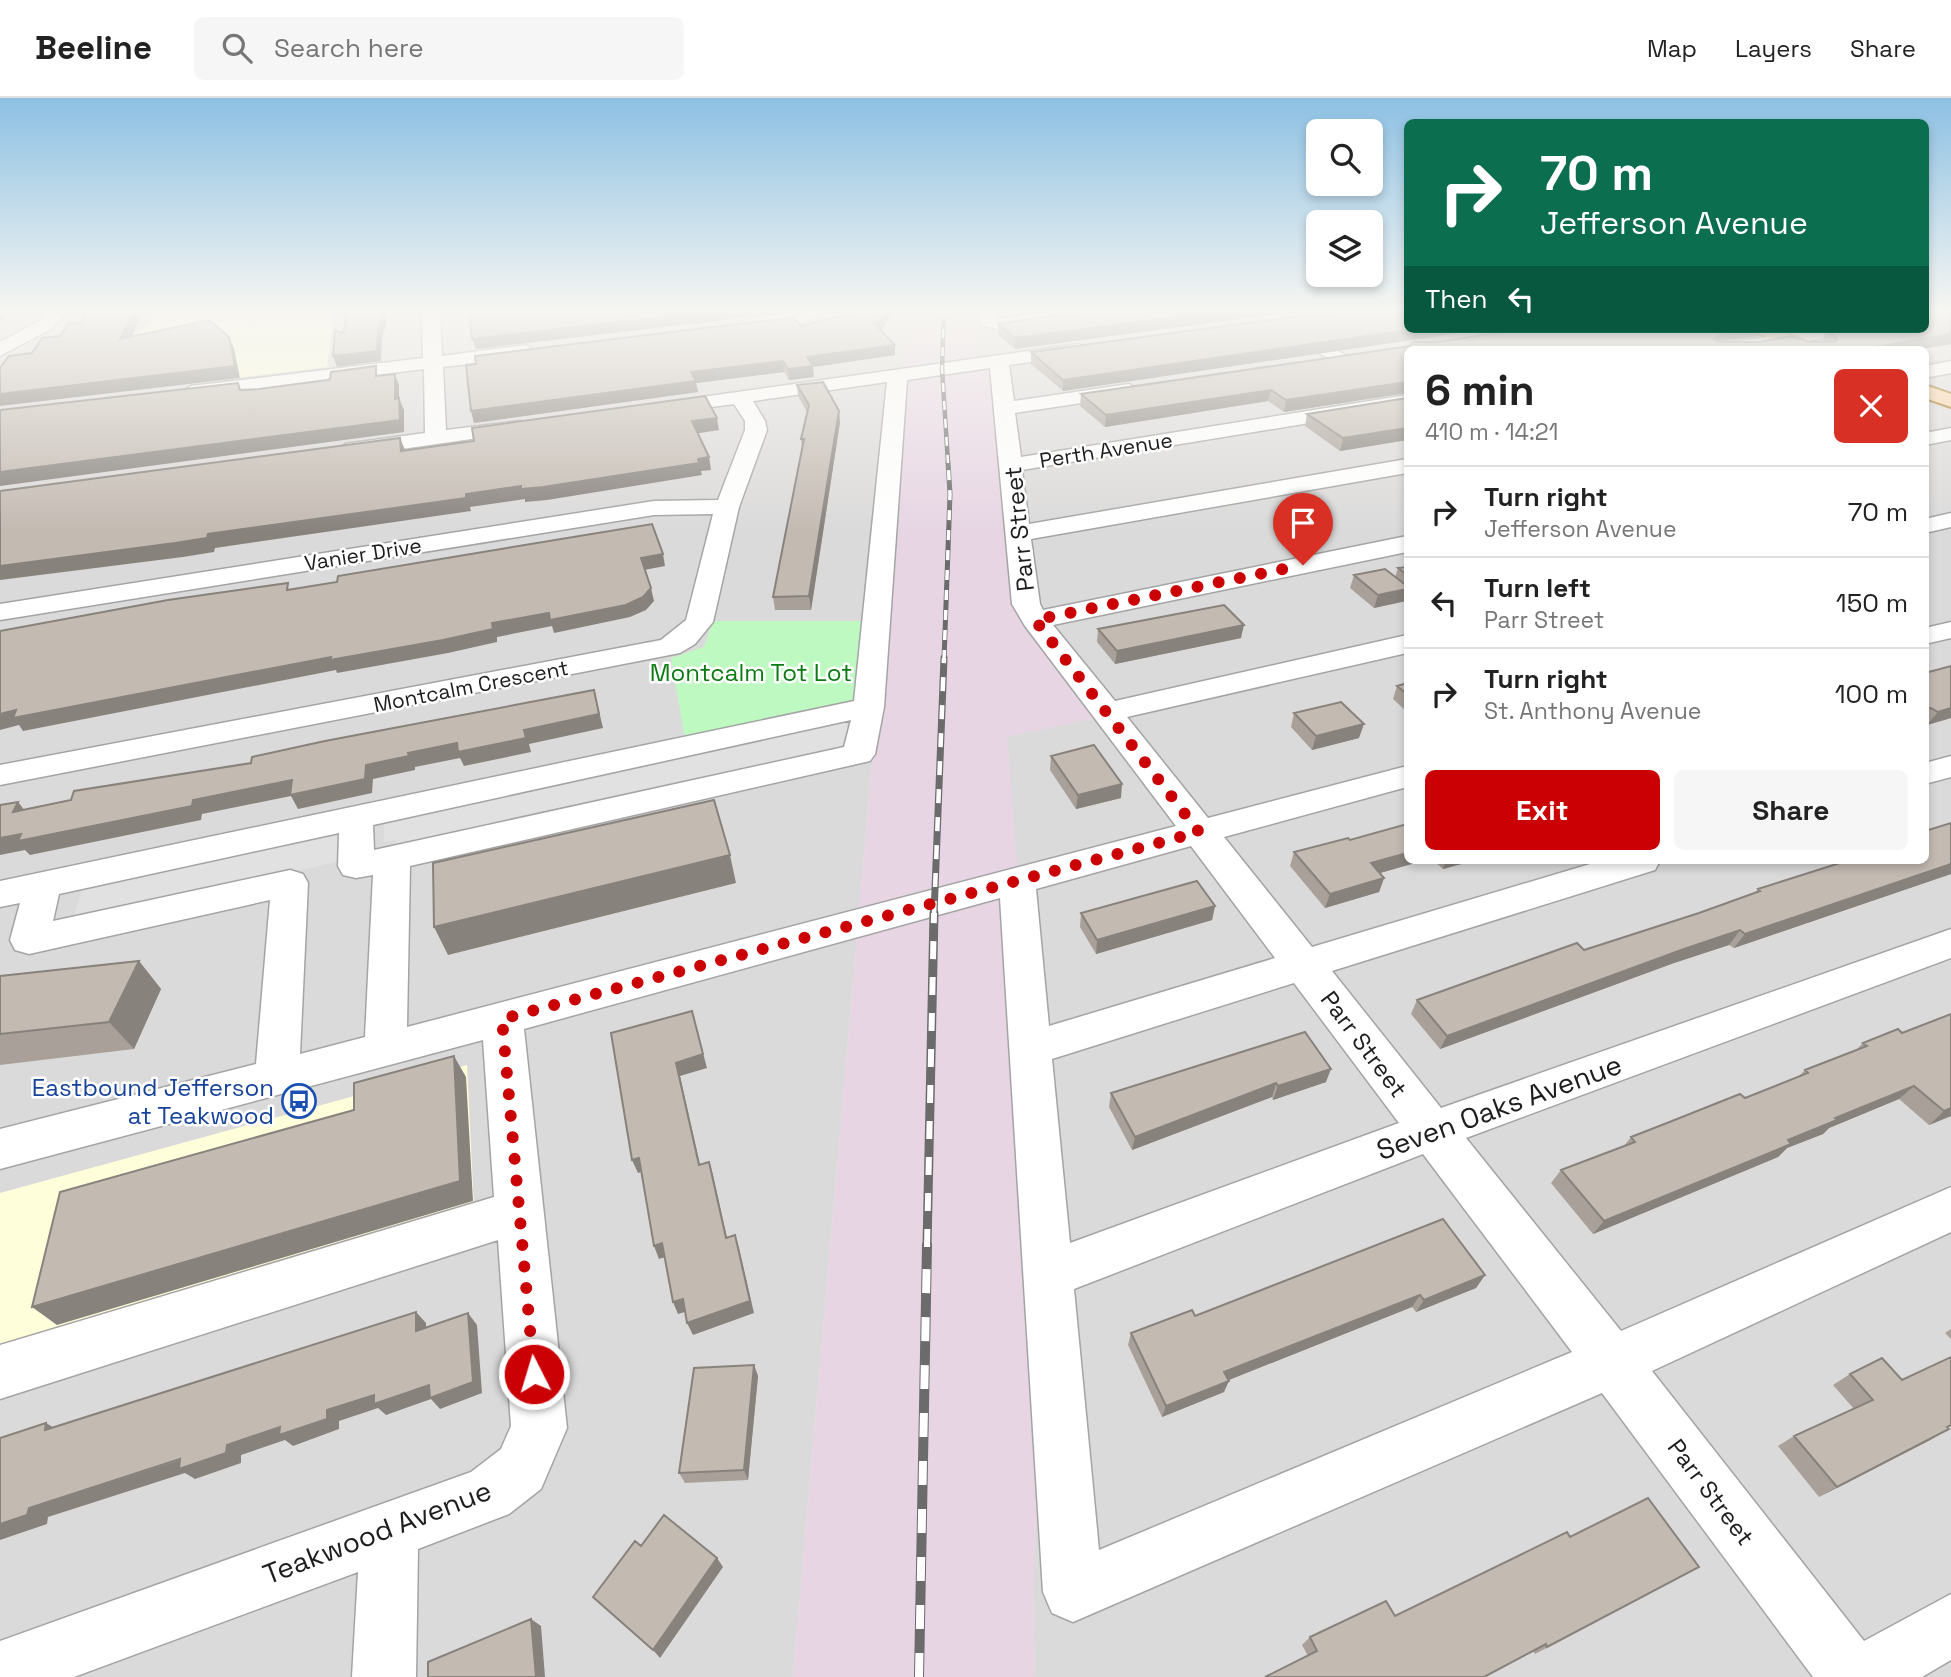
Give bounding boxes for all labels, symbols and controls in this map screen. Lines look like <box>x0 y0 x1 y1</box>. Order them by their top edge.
search box <box>194 17 684 80</box>
text: Beeline <box>35 27 152 69</box>
icon: search <box>218 29 256 67</box>
text: Search here <box>274 31 424 65</box>
text: Map <box>1647 33 1697 64</box>
text: Layers <box>1735 33 1812 64</box>
text: Share <box>1850 33 1916 64</box>
map controls <box>1306 119 1383 287</box>
button: search <box>1306 119 1383 196</box>
text: 70 m <box>1540 142 1653 204</box>
icon: right <box>1425 147 1516 238</box>
text: Jefferson Avenue <box>1540 203 1808 243</box>
button: layers <box>1306 210 1383 287</box>
icon: left <box>1502 280 1540 318</box>
text: Then <box>1425 282 1488 316</box>
text: 6 min <box>1425 364 1535 417</box>
button: close <box>1834 369 1908 443</box>
text: 410 m · 14:21 <box>1425 417 1558 447</box>
street label: Perth Avenue <box>1037 426 1175 474</box>
street label: Parr Street <box>997 465 1041 593</box>
text: Turn right <box>1484 480 1608 514</box>
pin <box>1273 493 1333 565</box>
icon: right <box>1425 493 1463 531</box>
text: 70 m <box>1848 495 1908 529</box>
icon: arrive <box>1284 504 1322 542</box>
text: Jefferson Avenue <box>1484 514 1677 544</box>
street label: Vanier Drive <box>302 531 424 577</box>
text: Turn left <box>1484 571 1591 605</box>
icon: left <box>1425 584 1463 622</box>
text: 150 m <box>1836 586 1908 620</box>
text: Parr Street <box>1484 605 1604 635</box>
street label: Montcalm Crescent <box>371 654 571 718</box>
park label: Montcalm Tot Lot <box>650 657 852 688</box>
text: Turn right <box>1484 662 1608 696</box>
icon: right <box>1425 675 1463 713</box>
text: 100 m <box>1835 677 1908 711</box>
text: St. Anthony Avenue <box>1484 696 1701 726</box>
button: Exit <box>1425 770 1660 850</box>
button: Share <box>1674 770 1908 850</box>
street label: Parr Street <box>1314 985 1414 1103</box>
street label: Seven Oaks Avenue <box>1371 1046 1627 1168</box>
place label: Eastbound Jefferson at Teakwood <box>32 1072 274 1131</box>
bus stop icon: Eastbound Jefferson at Teakwood <box>280 1082 318 1120</box>
position arrow <box>497 1337 571 1411</box>
street label: Parr Street <box>1661 1433 1761 1551</box>
street label: Teakwood Avenue <box>258 1472 496 1592</box>

